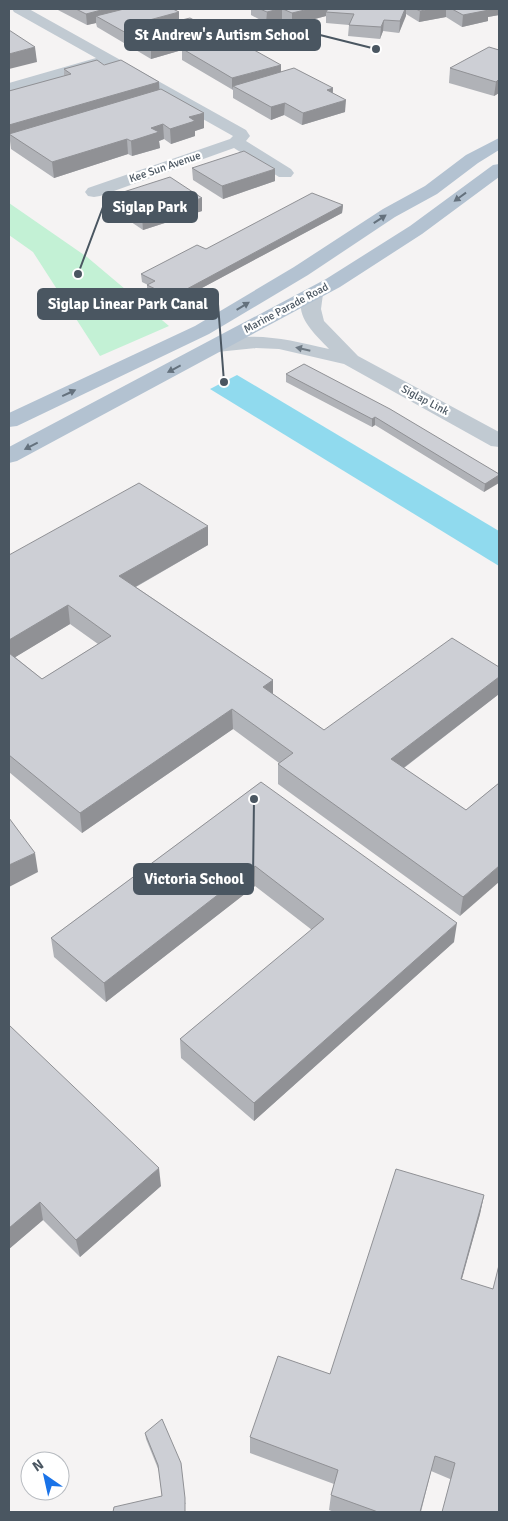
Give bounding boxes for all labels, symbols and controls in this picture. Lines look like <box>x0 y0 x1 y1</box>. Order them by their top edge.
callout: St Andrew's Autism School <box>125 20 320 50</box>
text: St Andrew's Autism School <box>135 26 310 44</box>
street label: Kee Sun Avenue <box>128 149 202 185</box>
callout: Siglap Park <box>103 192 197 222</box>
one-way arrow <box>453 192 466 202</box>
text: Siglap Park <box>113 198 187 216</box>
one-way arrow <box>374 214 387 224</box>
street label: Marine Parade Road <box>241 280 331 336</box>
callout: Siglap Linear Park Canal <box>38 289 218 319</box>
text: Siglap Linear Park Canal <box>48 295 208 313</box>
one-way arrow <box>236 301 249 310</box>
one-way arrow <box>296 345 311 353</box>
one-way arrow <box>167 365 181 373</box>
street label: Siglap Link <box>399 382 451 418</box>
one-way arrow <box>62 388 76 396</box>
one-way arrow <box>23 442 38 450</box>
callout: Victoria School <box>134 864 253 894</box>
text: Victoria School <box>144 870 244 888</box>
north arrow <box>20 1451 70 1501</box>
text: N <box>29 1456 47 1475</box>

